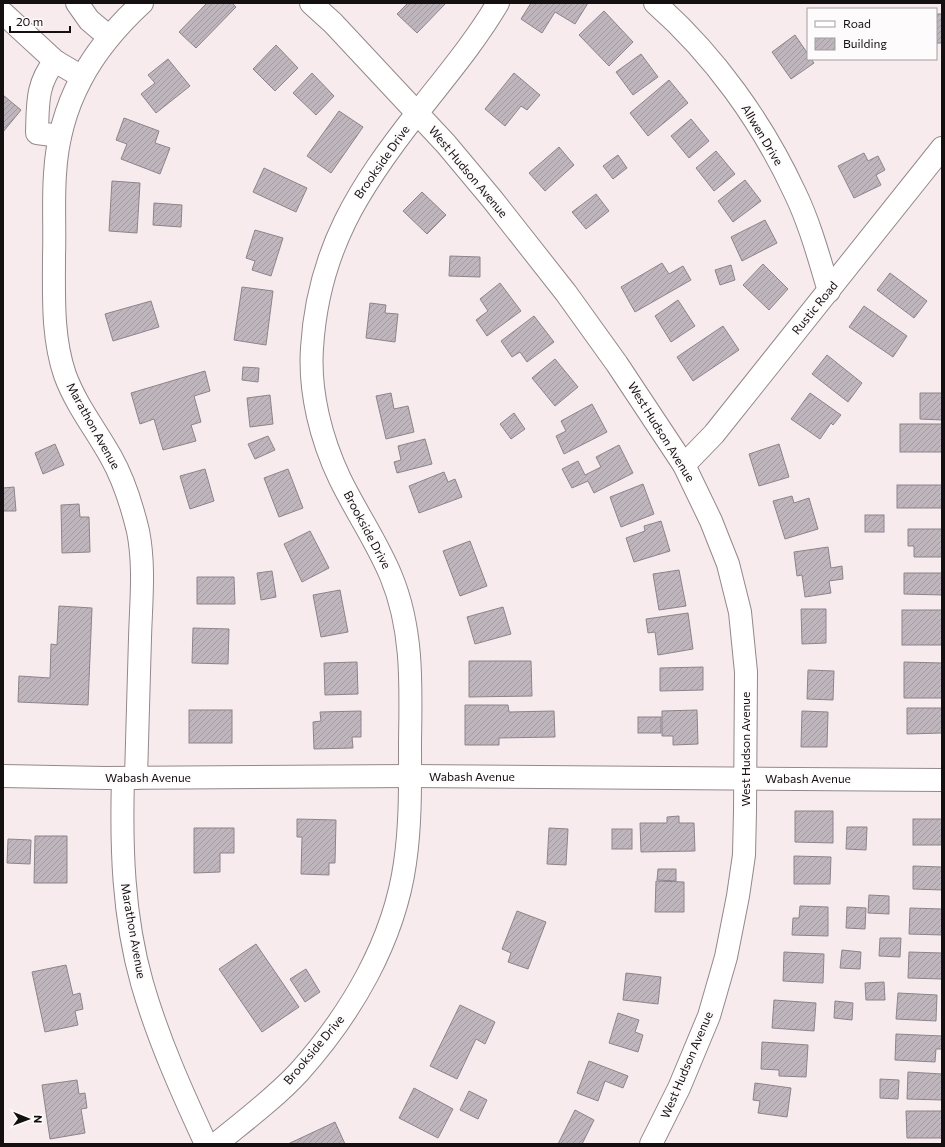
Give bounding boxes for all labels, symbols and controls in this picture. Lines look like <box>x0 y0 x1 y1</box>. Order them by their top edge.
scale bar <box>10 8 70 34</box>
legend <box>807 8 937 60</box>
text: 20 m <box>16 14 43 28</box>
text: Road <box>843 16 871 30</box>
text: Building <box>843 36 887 50</box>
street label: Allwen Drive <box>739 102 786 167</box>
street label: Brookside Drive <box>351 122 412 201</box>
street label: West Hudson Avenue <box>427 123 511 220</box>
street label: Rustic Road <box>789 278 840 337</box>
street label: West Hudson Avenue <box>625 379 698 484</box>
street label: Marathon Avenue <box>64 380 123 471</box>
street label: Brookside Drive <box>341 488 394 571</box>
street label: West Hudson Avenue <box>738 692 752 806</box>
street label: Wabash Avenue <box>429 769 515 783</box>
street label: Wabash Avenue <box>105 770 191 784</box>
street label: Wabash Avenue <box>765 771 851 785</box>
street label: Marathon Avenue <box>119 882 149 980</box>
street label: West Hudson Avenue <box>657 1009 715 1120</box>
street label: Brookside Drive <box>280 1012 346 1087</box>
north arrow <box>8 1099 48 1139</box>
text: N <box>32 1115 45 1123</box>

